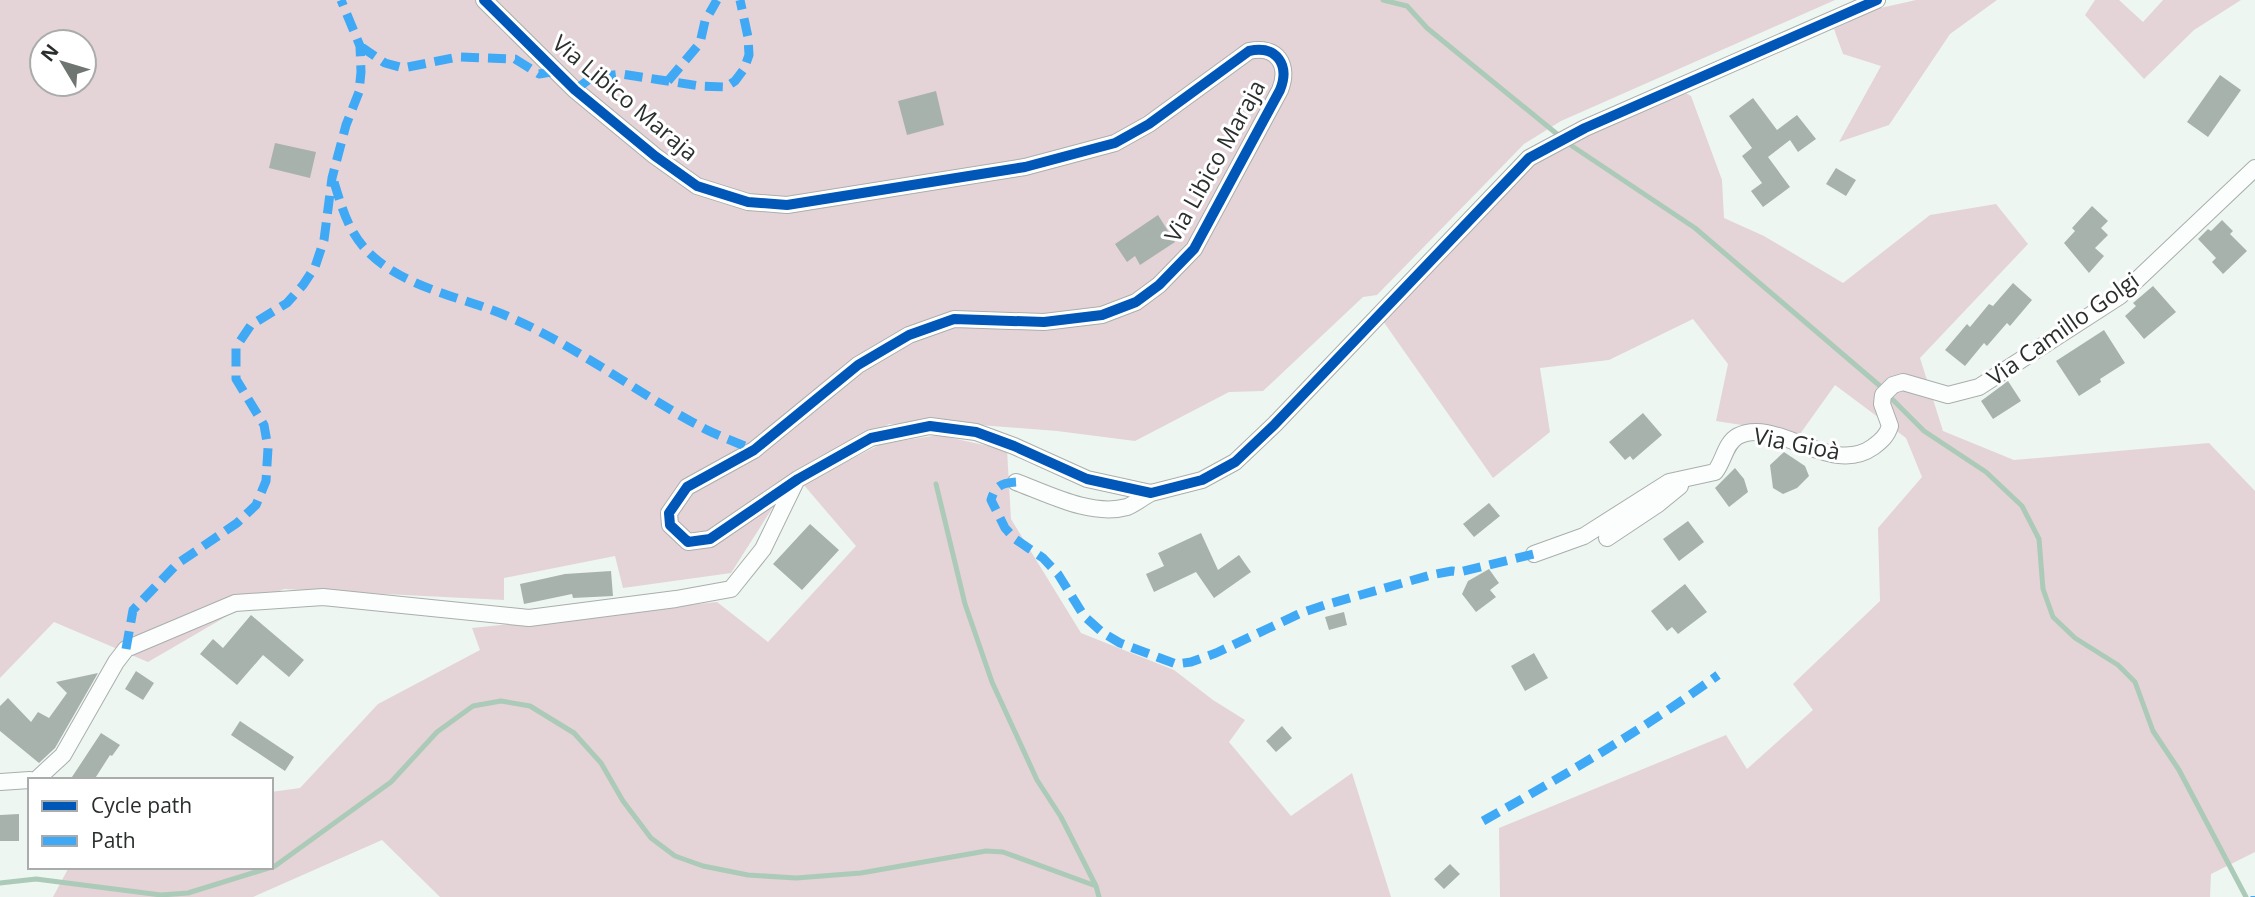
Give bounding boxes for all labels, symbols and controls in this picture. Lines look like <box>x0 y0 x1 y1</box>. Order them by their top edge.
street label: Via Libico Maraja <box>546 27 705 168</box>
north arrow <box>28 28 98 98</box>
text: N <box>35 38 65 67</box>
street label: Via Libico Maraja <box>1156 74 1272 247</box>
street label: Via Camillo Golgi <box>1980 264 2145 393</box>
street label: Via Gioà <box>1751 419 1843 467</box>
legend <box>28 778 273 869</box>
text: Cycle path <box>91 791 192 819</box>
text: Path <box>91 826 136 854</box>

